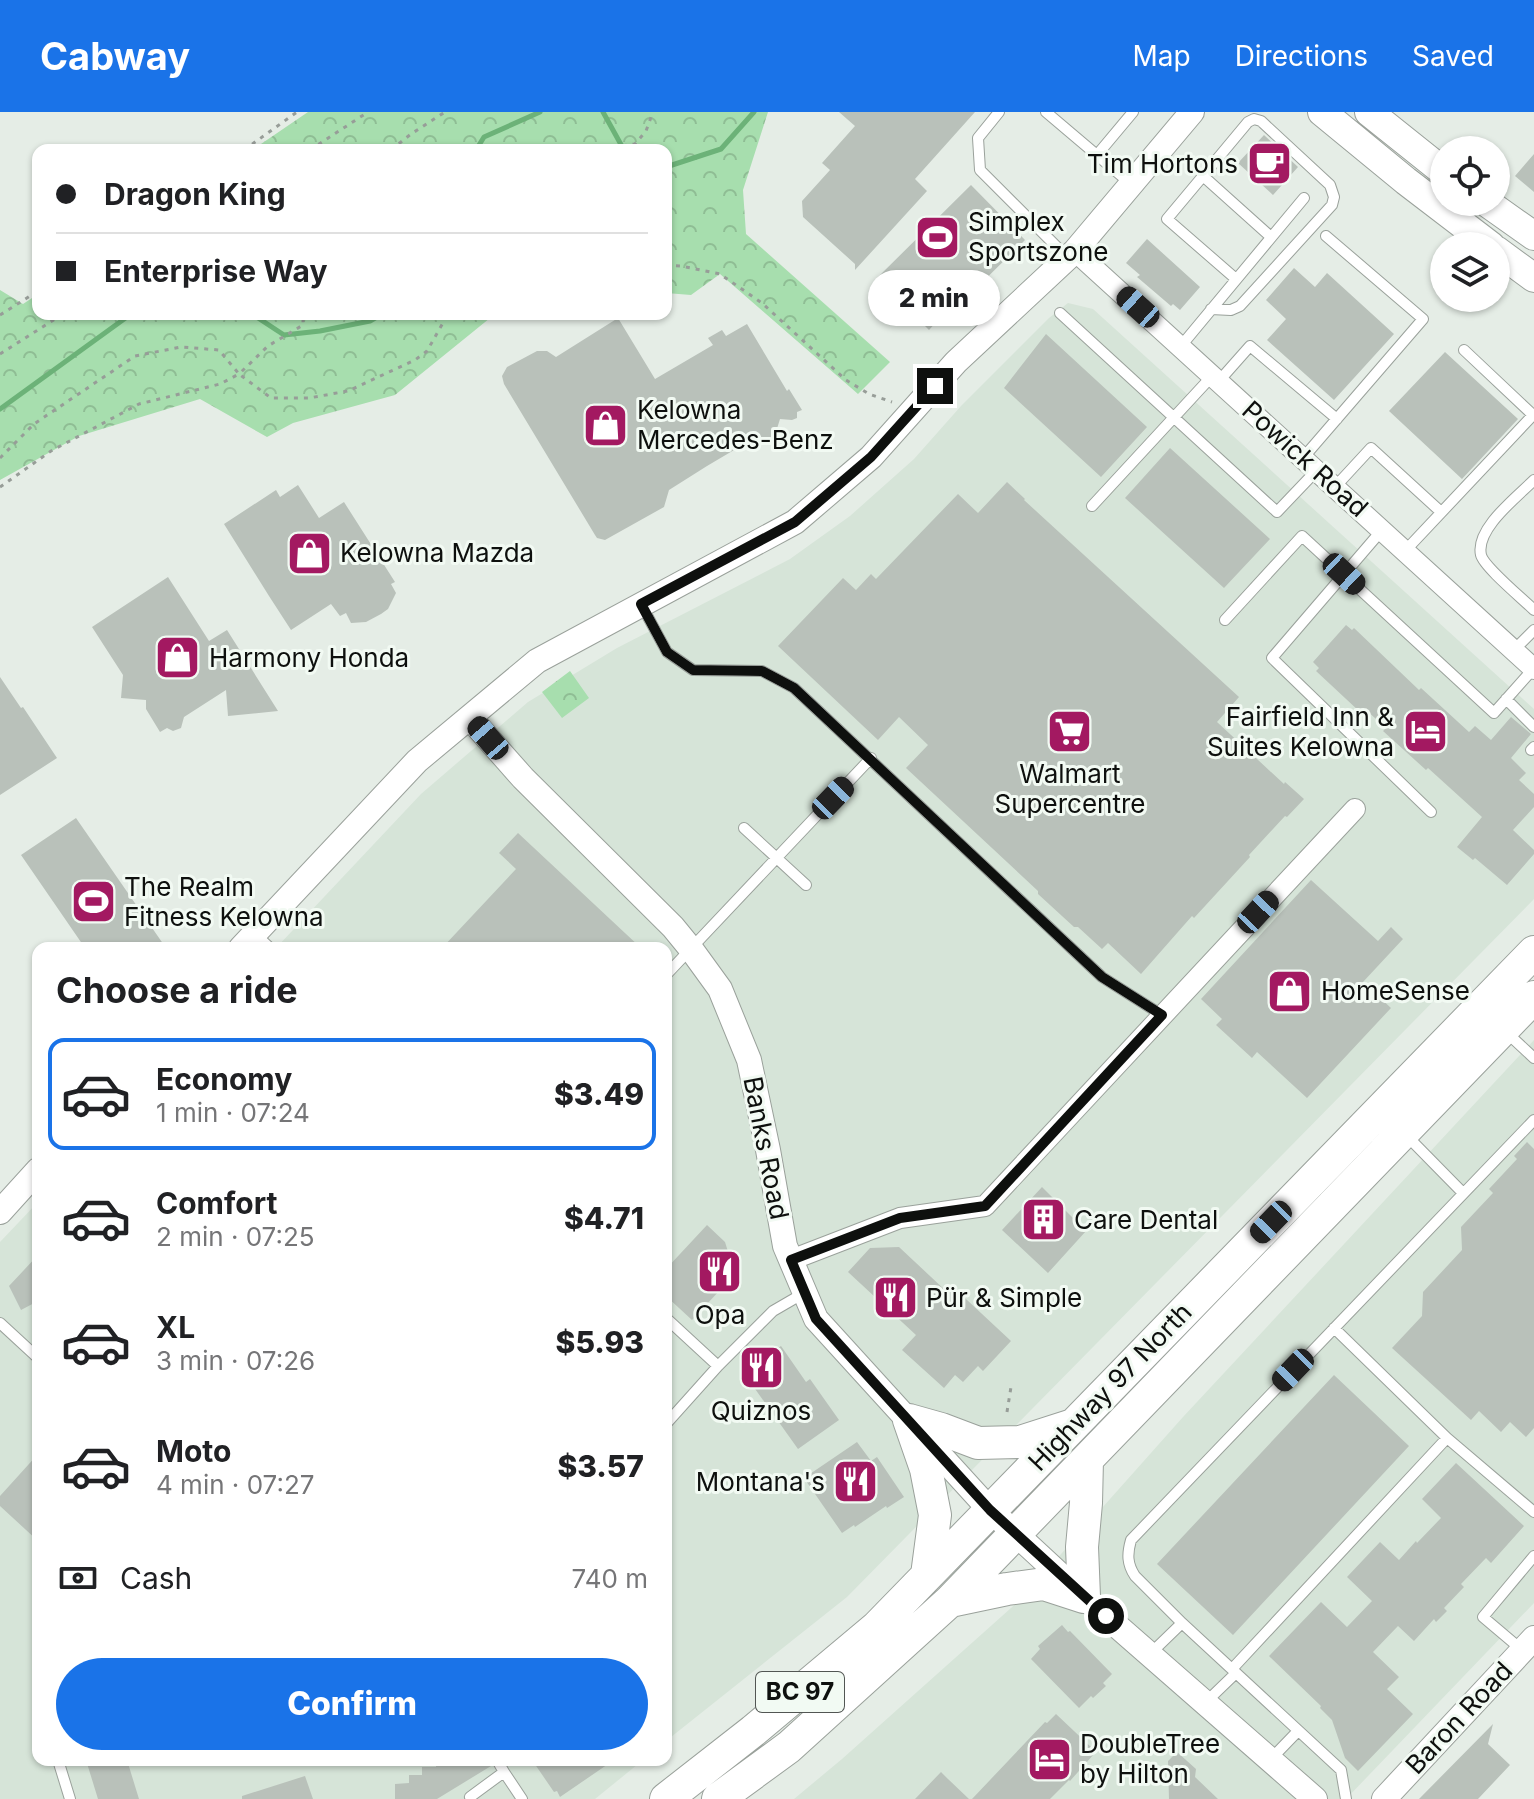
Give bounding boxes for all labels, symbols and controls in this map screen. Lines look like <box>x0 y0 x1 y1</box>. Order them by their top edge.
text: Cabway <box>40 33 190 79</box>
text: Map <box>1132 39 1191 73</box>
text: Directions <box>1235 39 1368 73</box>
text: Saved <box>1412 39 1494 73</box>
map controls <box>1430 136 1510 312</box>
button: locate <box>1430 136 1510 216</box>
cafe icon: Tim Hortons <box>1245 140 1293 188</box>
place label: Tim Hortons <box>1087 148 1238 179</box>
text: Dragon King <box>104 176 286 212</box>
place label: Simplex Sportszone <box>968 206 1108 267</box>
sports icon: Simplex Sportszone <box>913 213 961 261</box>
button: layers <box>1430 232 1510 312</box>
text: Enterprise Way <box>104 253 328 289</box>
callout: 2 min <box>869 270 1001 326</box>
text: 2 min <box>899 282 969 313</box>
car <box>1112 282 1164 332</box>
route end <box>917 368 953 404</box>
place label: Kelowna Mercedes-Benz <box>637 394 834 455</box>
street label: Powick Road <box>1236 394 1375 523</box>
shop icon: Kelowna Mercedes-Benz <box>582 401 630 449</box>
shop icon: Kelowna Mazda <box>285 529 333 577</box>
place label: Kelowna Mazda <box>340 537 534 568</box>
car <box>1318 549 1370 599</box>
shop icon: Harmony Honda <box>154 634 202 682</box>
place label: Harmony Honda <box>209 642 409 673</box>
place label: Fairfield Inn & Suites Kelowna <box>1207 701 1394 762</box>
supermarket icon: Walmart Supercentre <box>1046 707 1094 755</box>
hotel icon: Fairfield Inn & Suites Kelowna <box>1401 708 1449 756</box>
car <box>463 712 513 764</box>
place label: Walmart Supercentre <box>995 758 1145 819</box>
car <box>808 772 858 824</box>
place label: The Realm Fitness Kelowna <box>124 871 324 932</box>
sports icon: The Realm Fitness Kelowna <box>69 878 117 926</box>
car <box>1233 886 1283 938</box>
shop icon: HomeSense <box>1266 967 1314 1015</box>
text: Choose a ride <box>56 968 298 1012</box>
place label: HomeSense <box>1321 975 1470 1006</box>
icon: car <box>60 1058 132 1130</box>
text: Economy <box>156 1061 292 1097</box>
street label: Banks Road <box>737 1074 796 1222</box>
text: $3.49 <box>554 1076 644 1112</box>
text: 1 min · 07:24 <box>156 1097 310 1128</box>
icon: car <box>60 1182 132 1254</box>
text: Comfort <box>156 1185 277 1221</box>
building icon: Care Dental <box>1019 1196 1067 1244</box>
car <box>1246 1196 1296 1248</box>
text: $4.71 <box>564 1200 644 1236</box>
place label: Care Dental <box>1074 1204 1218 1235</box>
text: 2 min · 07:25 <box>156 1221 315 1252</box>
restaurant icon: Opa <box>696 1248 744 1296</box>
restaurant icon: Pür & Simple <box>871 1274 919 1322</box>
place label: Pür & Simple <box>926 1282 1082 1313</box>
street label: Highway 97 North <box>1022 1296 1198 1477</box>
place label: Opa <box>695 1299 745 1330</box>
icon: car <box>60 1306 132 1378</box>
text: XL <box>156 1309 195 1345</box>
text: $5.93 <box>556 1324 644 1360</box>
restaurant icon: Quiznos <box>737 1344 785 1392</box>
car <box>1268 1344 1318 1396</box>
text: 3 min · 07:26 <box>156 1345 315 1376</box>
place label: Quiznos <box>711 1395 811 1426</box>
icon: car <box>60 1430 132 1502</box>
text: Moto <box>156 1433 231 1469</box>
text: $3.57 <box>557 1448 644 1484</box>
restaurant icon: Montana's <box>832 1458 880 1506</box>
place label: Montana's <box>696 1466 825 1497</box>
text: 4 min · 07:27 <box>156 1469 314 1500</box>
icon: cash <box>56 1556 100 1600</box>
text: Cash <box>120 1560 192 1596</box>
text: 740 m <box>572 1563 648 1594</box>
route start <box>1088 1598 1124 1634</box>
street label: Baron Road <box>1399 1655 1518 1780</box>
button: Confirm <box>56 1658 648 1750</box>
road number: BC 97 <box>756 1672 844 1712</box>
place label: DoubleTree by Hilton <box>1080 1728 1220 1789</box>
hotel icon: DoubleTree by Hilton <box>1025 1735 1073 1783</box>

